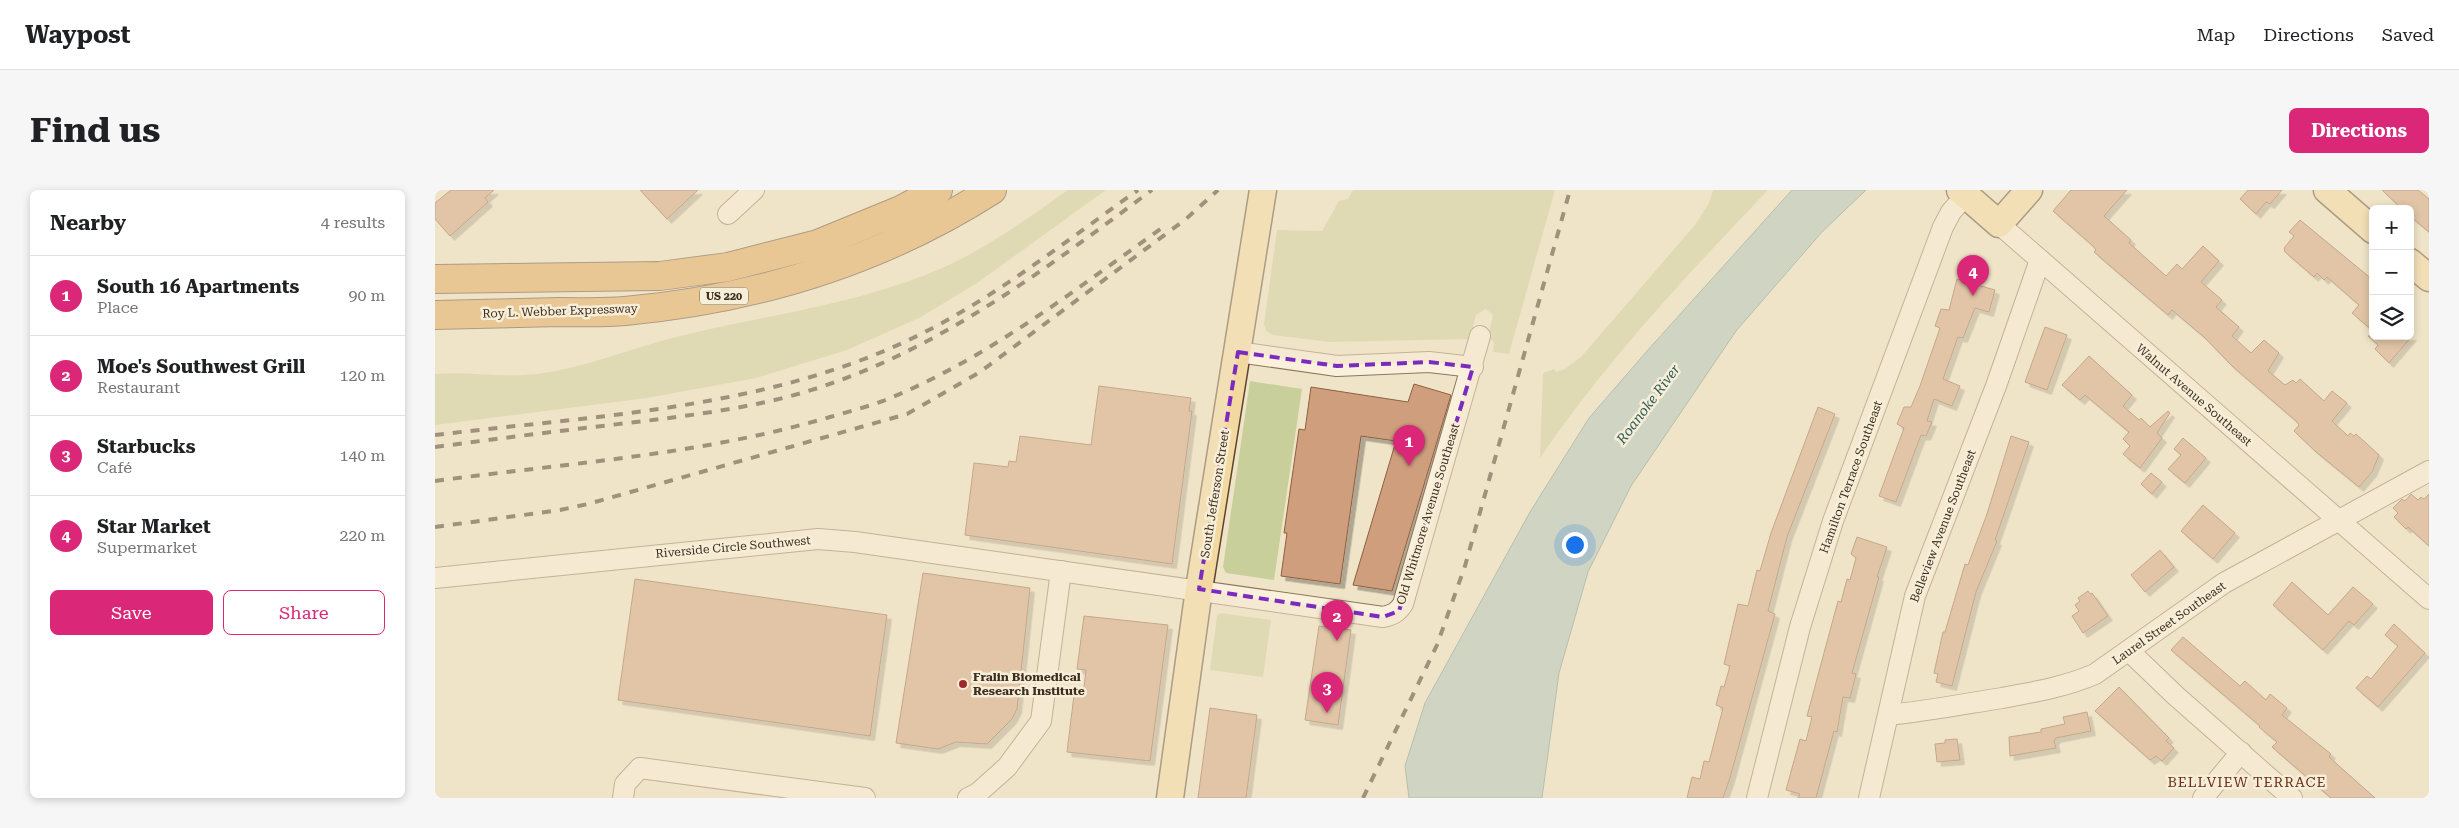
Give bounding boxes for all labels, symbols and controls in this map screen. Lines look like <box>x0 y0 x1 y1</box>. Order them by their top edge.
text: Waypost <box>25 21 130 49</box>
text: Map <box>2197 24 2235 45</box>
text: Directions <box>2263 24 2354 45</box>
text: Saved <box>2382 24 2434 45</box>
button: Directions <box>2289 108 2429 153</box>
text: Find us <box>30 110 160 151</box>
map controls <box>2369 205 2414 340</box>
button: + <box>2369 205 2414 250</box>
text: Nearby <box>50 211 126 235</box>
text: 4 results <box>321 213 385 232</box>
button: − <box>2369 250 2414 295</box>
pin: 4 <box>1957 255 1989 296</box>
text: South 16 Apartments <box>97 275 299 298</box>
text: 1 <box>62 286 70 305</box>
text: 90 m <box>348 286 385 305</box>
road number: US 220 <box>700 288 748 304</box>
button: layers <box>2369 295 2414 340</box>
text: Place <box>97 298 138 317</box>
street label: Roy L. Webber Expressway <box>482 301 639 321</box>
street label: Walnut Avenue Southeast <box>2133 341 2255 449</box>
text: Moe's Southwest Grill <box>97 355 305 378</box>
water label: Roanoke River <box>1612 361 1683 448</box>
text: 2 <box>62 366 70 385</box>
text: 120 m <box>339 366 385 385</box>
text: Restaurant <box>97 378 180 397</box>
street label: Hamilton Terrace Southeast <box>1817 398 1885 555</box>
street label: Old Whitmore Avenue Southeast <box>1394 421 1462 606</box>
pin: 1 <box>1393 425 1425 466</box>
street label: South Jefferson Street <box>1198 429 1232 559</box>
text: Starbucks <box>97 435 196 458</box>
text: 3 <box>62 446 70 465</box>
text: 140 m <box>339 446 385 465</box>
street label: Belleview Avenue Southeast <box>1907 447 1979 604</box>
text: Café <box>97 458 132 477</box>
text: Star Market <box>97 515 211 538</box>
text: 4 <box>62 526 70 545</box>
text: 220 m <box>339 526 385 545</box>
your location <box>1562 532 1588 558</box>
street label: Riverside Circle Southwest <box>655 533 812 561</box>
text: Supermarket <box>97 538 197 557</box>
street label: Laurel Street Southeast <box>2110 578 2229 667</box>
button: Save <box>50 590 213 635</box>
button: Share <box>223 590 385 635</box>
pin: 2 <box>1321 600 1353 641</box>
place label: Fralin Biomedical Research Institute <box>973 670 1085 698</box>
pin: 3 <box>1311 672 1343 713</box>
marker: Fralin Biomedical Research Institute <box>957 678 969 690</box>
district label: BELLVIEW TERRACE <box>2167 774 2327 790</box>

